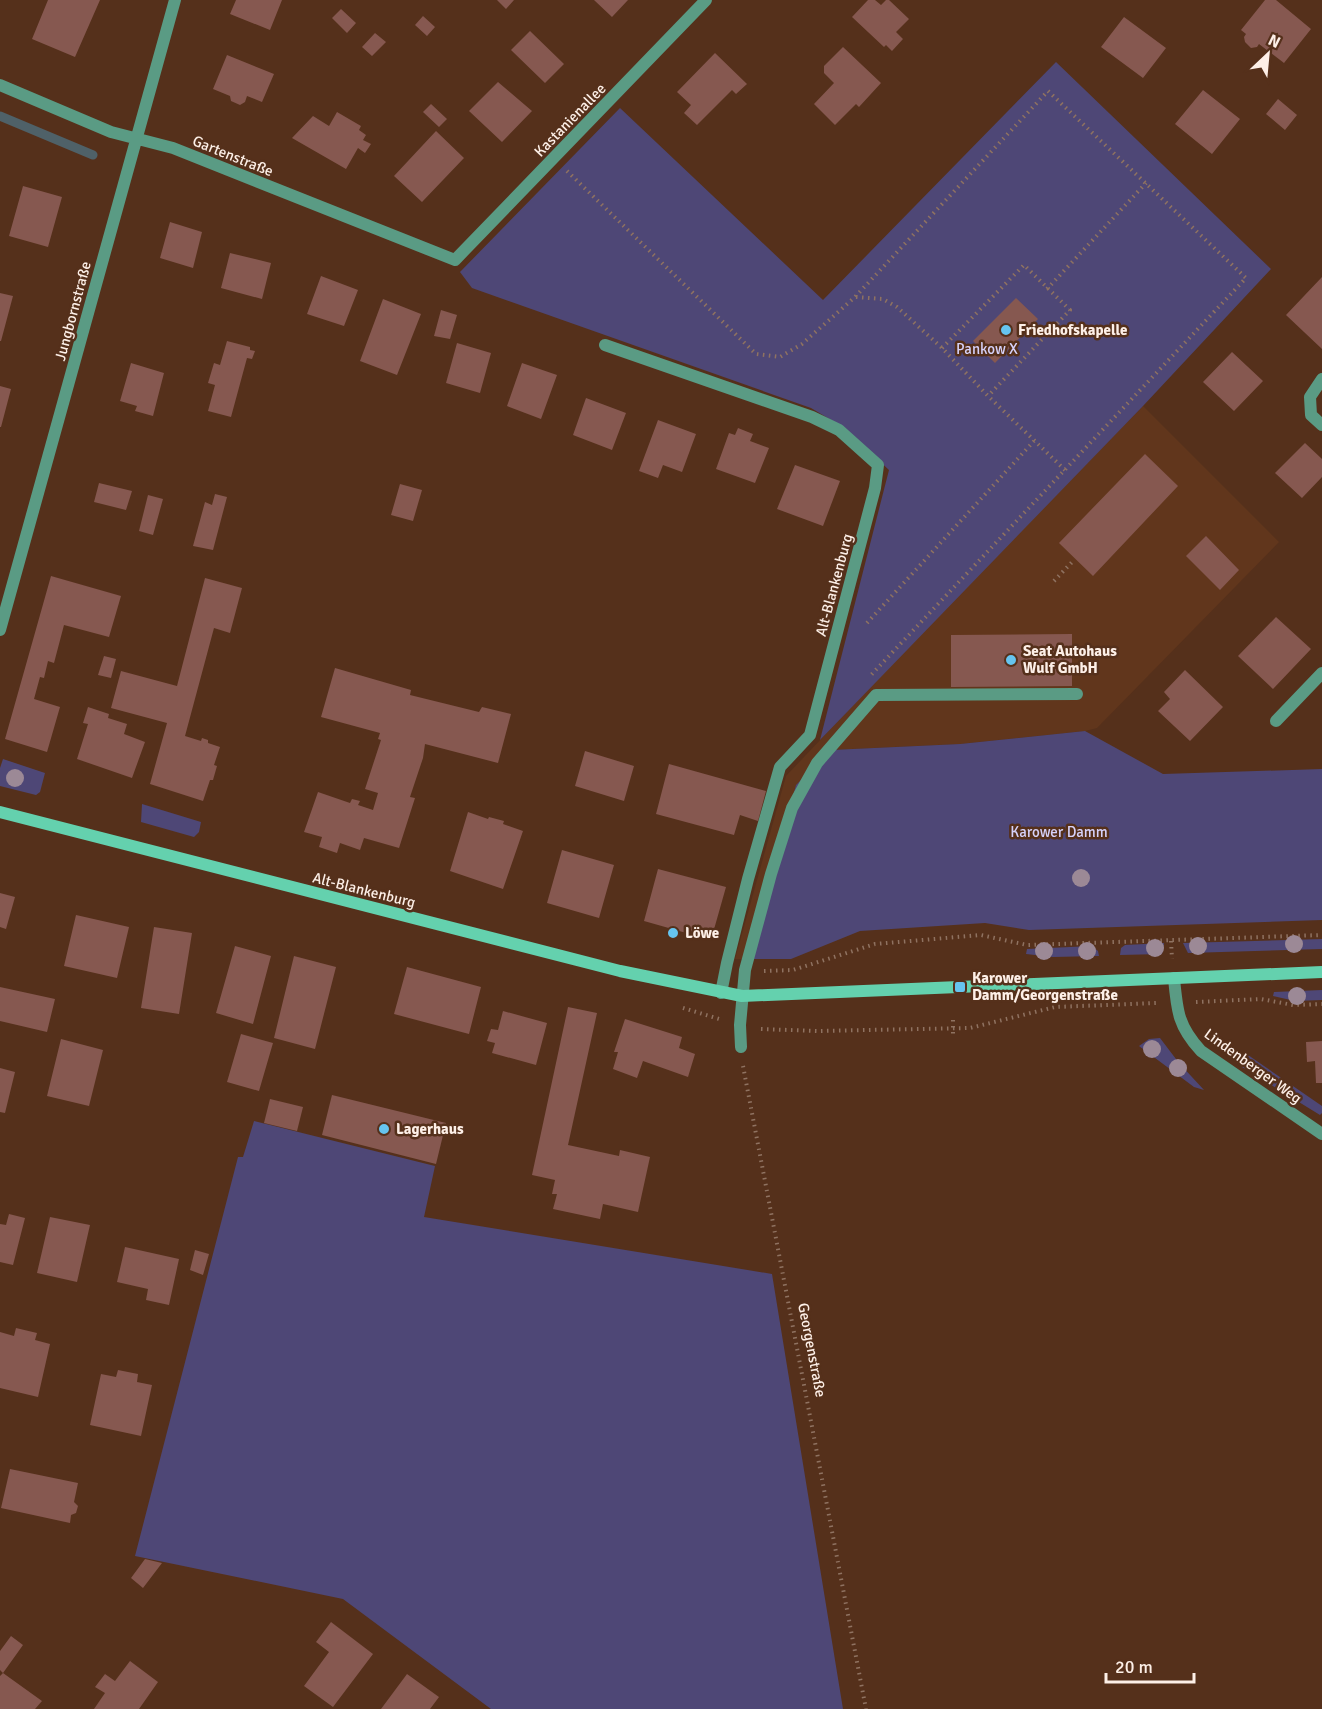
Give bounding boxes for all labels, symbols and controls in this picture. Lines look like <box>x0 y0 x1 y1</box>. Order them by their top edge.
north arrow <box>1238 24 1298 84</box>
text: N <box>1265 30 1284 53</box>
street label: Kastanienallee <box>531 80 609 160</box>
street label: Gartenstraße <box>190 132 276 180</box>
street label: Jungbornstraße <box>51 259 95 363</box>
place label: Friedhofskapelle <box>1018 321 1128 339</box>
marker: Friedhofskapelle <box>999 323 1013 337</box>
park label: Pankow X <box>956 340 1018 358</box>
street label: Alt-Blankenburg <box>812 532 856 638</box>
place label: Seat Autohaus Wulf GmbH <box>1023 642 1117 677</box>
marker: Seat Autohaus Wulf GmbH <box>1004 653 1018 667</box>
park label: Karower Damm <box>1010 823 1108 841</box>
street label: Alt-Blankenburg <box>311 869 417 911</box>
place label: Löwe <box>685 924 719 942</box>
marker: Löwe <box>666 926 680 940</box>
place label: Karower Damm/Georgenstraße <box>972 969 1118 1004</box>
marker: Karower Damm/Georgenstraße <box>953 980 967 994</box>
street label: Lindenberger Weg <box>1201 1025 1305 1107</box>
place label: Lagerhaus <box>396 1120 464 1138</box>
marker: Lagerhaus <box>377 1122 391 1136</box>
street label: Georgenstraße <box>794 1301 830 1399</box>
scale bar <box>1106 1646 1194 1684</box>
text: 20 m <box>1115 1656 1153 1678</box>

